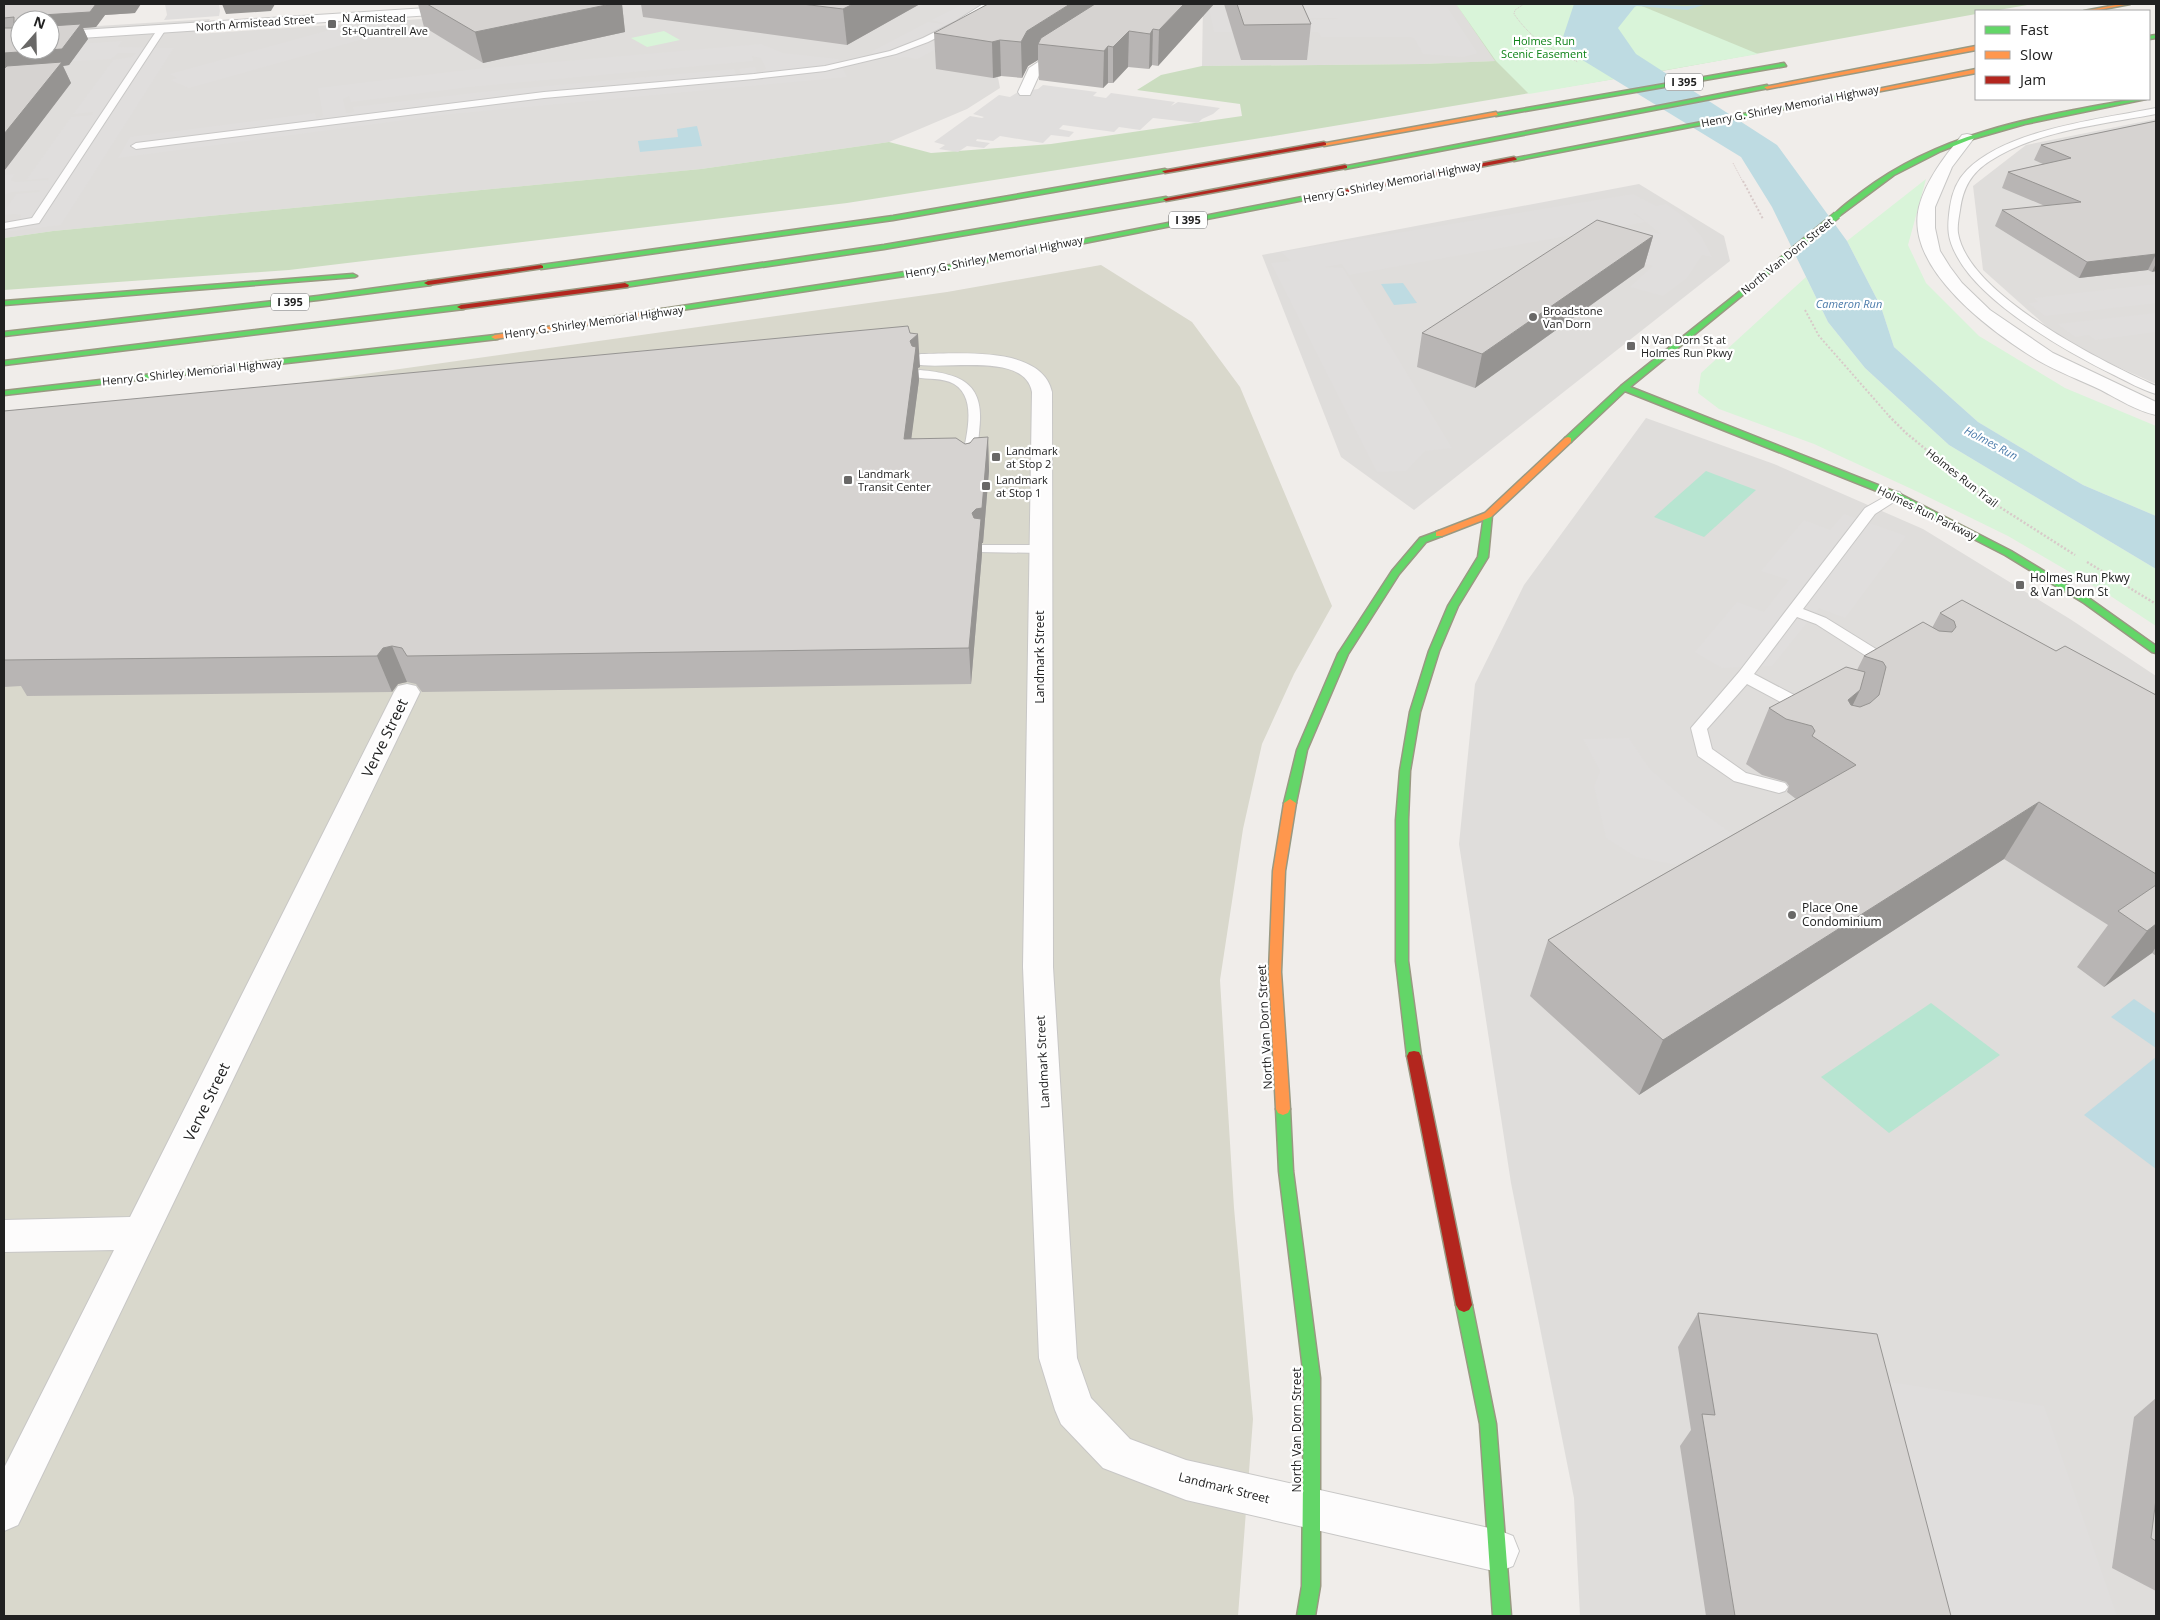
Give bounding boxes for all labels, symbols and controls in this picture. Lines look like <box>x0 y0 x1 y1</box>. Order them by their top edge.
north arrow <box>10 10 60 60</box>
place label: N Armistead St+Quantrell Ave <box>342 10 428 38</box>
legend <box>1975 10 2150 100</box>
text: N <box>31 11 48 33</box>
street label: North Armistead Street <box>195 11 315 34</box>
marker: N Armistead St+Quantrell Ave <box>326 18 338 30</box>
text: Fast <box>2020 19 2049 39</box>
park label: Holmes Run Scenic Easement <box>1501 33 1587 61</box>
text: Slow <box>2020 44 2053 64</box>
text: Jam <box>2018 69 2046 89</box>
road number: I 395 <box>1665 74 1703 90</box>
street label: Henry G. Shirley Memorial Highway <box>1700 81 1880 130</box>
street label: Henry G. Shirley Memorial Highway <box>1302 157 1482 206</box>
road number: I 395 <box>1169 212 1207 228</box>
street label: North Van Dorn Street <box>1737 214 1836 298</box>
street label: Henry G. Shirley Memorial Highway <box>904 232 1084 281</box>
road number: I 395 <box>271 294 309 310</box>
water label: Cameron Run <box>1816 296 1882 311</box>
street label: Henry G. Shirley Memorial Highway <box>503 301 685 342</box>
place label: Broadstone Van Dorn <box>1543 303 1603 331</box>
marker: Broadstone Van Dorn <box>1527 311 1539 323</box>
place label: N Van Dorn St at Holmes Run Pkwy <box>1641 332 1733 360</box>
marker: N Van Dorn St at Holmes Run Pkwy <box>1625 340 1637 352</box>
street label: Henry G. Shirley Memorial Highway <box>101 355 283 388</box>
water label: Holmes Run <box>1962 422 2020 463</box>
place label: Landmark at Stop 2 <box>1006 443 1058 471</box>
street label: Holmes Run Trail <box>1923 445 2001 510</box>
marker: Landmark at Stop 2 <box>990 451 1002 463</box>
place label: Landmark Transit Center <box>858 466 931 494</box>
place label: Landmark at Stop 1 <box>996 472 1048 500</box>
marker: Landmark Transit Center <box>842 474 854 486</box>
marker: Landmark at Stop 1 <box>980 480 992 492</box>
street label: Holmes Run Parkway <box>1875 482 1980 543</box>
place label: Holmes Run Pkwy & Van Dorn St <box>2030 569 2131 600</box>
marker: Holmes Run Pkwy & Van Dorn St <box>2014 579 2026 591</box>
street label: Landmark Street <box>1031 610 1048 704</box>
street label: Verve Street <box>356 695 412 780</box>
place label: Place One Condominium <box>1802 899 1882 930</box>
marker: Place One Condominium <box>1786 909 1798 921</box>
street label: North Van Dorn Street <box>1253 964 1276 1090</box>
street label: Landmark Street <box>1032 1015 1053 1109</box>
street label: Verve Street <box>178 1059 234 1144</box>
street label: North Van Dorn Street <box>1288 1367 1305 1493</box>
street label: Landmark Street <box>1177 1468 1271 1507</box>

